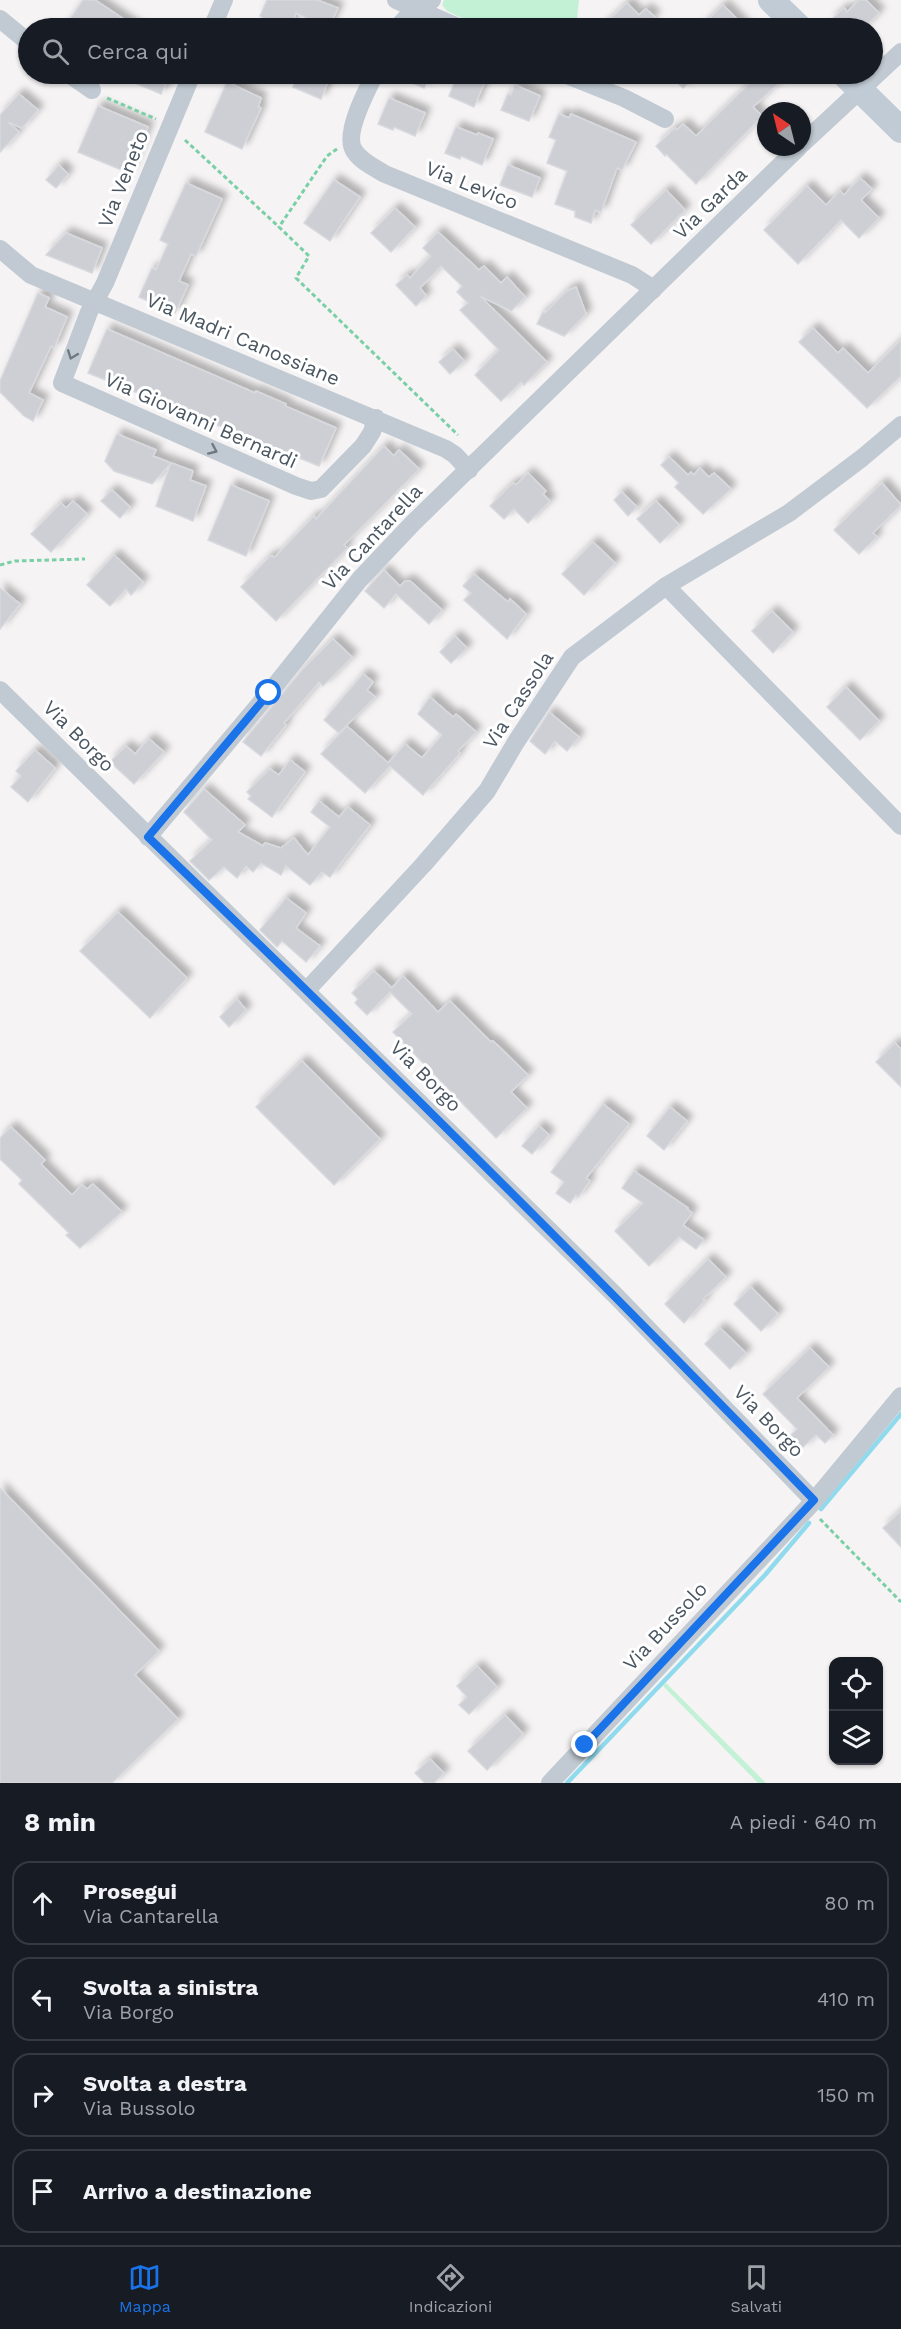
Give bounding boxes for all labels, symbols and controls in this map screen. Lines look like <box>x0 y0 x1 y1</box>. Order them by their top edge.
search box <box>18 18 883 84</box>
icon: search <box>39 35 72 68</box>
text: Cerca qui <box>87 39 188 64</box>
north arrow <box>757 102 811 156</box>
street label: Via Veneto <box>93 127 153 231</box>
street label: Via Levico <box>422 156 522 214</box>
street label: Via Garda <box>668 162 752 244</box>
street label: Via Madri Canossiane <box>143 287 343 391</box>
one-way arrow <box>67 349 79 360</box>
street label: Via Giovanni Bernardi <box>101 367 301 473</box>
one-way arrow <box>207 443 218 455</box>
street label: Via Cantarella <box>317 479 427 595</box>
street label: Via Cassola <box>478 647 558 753</box>
route start <box>255 679 281 705</box>
street label: Via Borgo <box>38 695 120 777</box>
street label: Via Borgo <box>385 1035 467 1117</box>
street label: Via Borgo <box>729 1380 809 1462</box>
street label: Via Bussolo <box>618 1577 712 1675</box>
map controls <box>829 1657 883 1765</box>
button: locate <box>829 1657 883 1711</box>
button: layers <box>829 1711 883 1765</box>
route end <box>571 1731 597 1757</box>
text: 8 min <box>24 1807 96 1837</box>
text: A piedi · 640 m <box>730 1810 877 1834</box>
text: Prosegui <box>83 1879 177 1904</box>
icon: ahead <box>26 1887 59 1920</box>
text: 80 m <box>824 1891 875 1915</box>
text: Via Cantarella <box>83 1904 219 1928</box>
text: Svolta a sinistra <box>83 1975 258 2000</box>
icon: left <box>26 1983 59 2016</box>
text: 410 m <box>817 1987 875 2011</box>
text: Via Borgo <box>83 2000 174 2024</box>
text: Svolta a destra <box>83 2071 247 2096</box>
icon: right <box>26 2079 59 2112</box>
text: 150 m <box>817 2083 875 2107</box>
text: Via Bussolo <box>83 2096 196 2120</box>
icon: arrive <box>26 2175 59 2208</box>
text: Arrivo a destinazione <box>83 2179 312 2204</box>
tab: Mappa <box>119 2261 171 2316</box>
tab: Indicazioni <box>409 2261 492 2316</box>
tab: Salvati <box>730 2261 782 2316</box>

